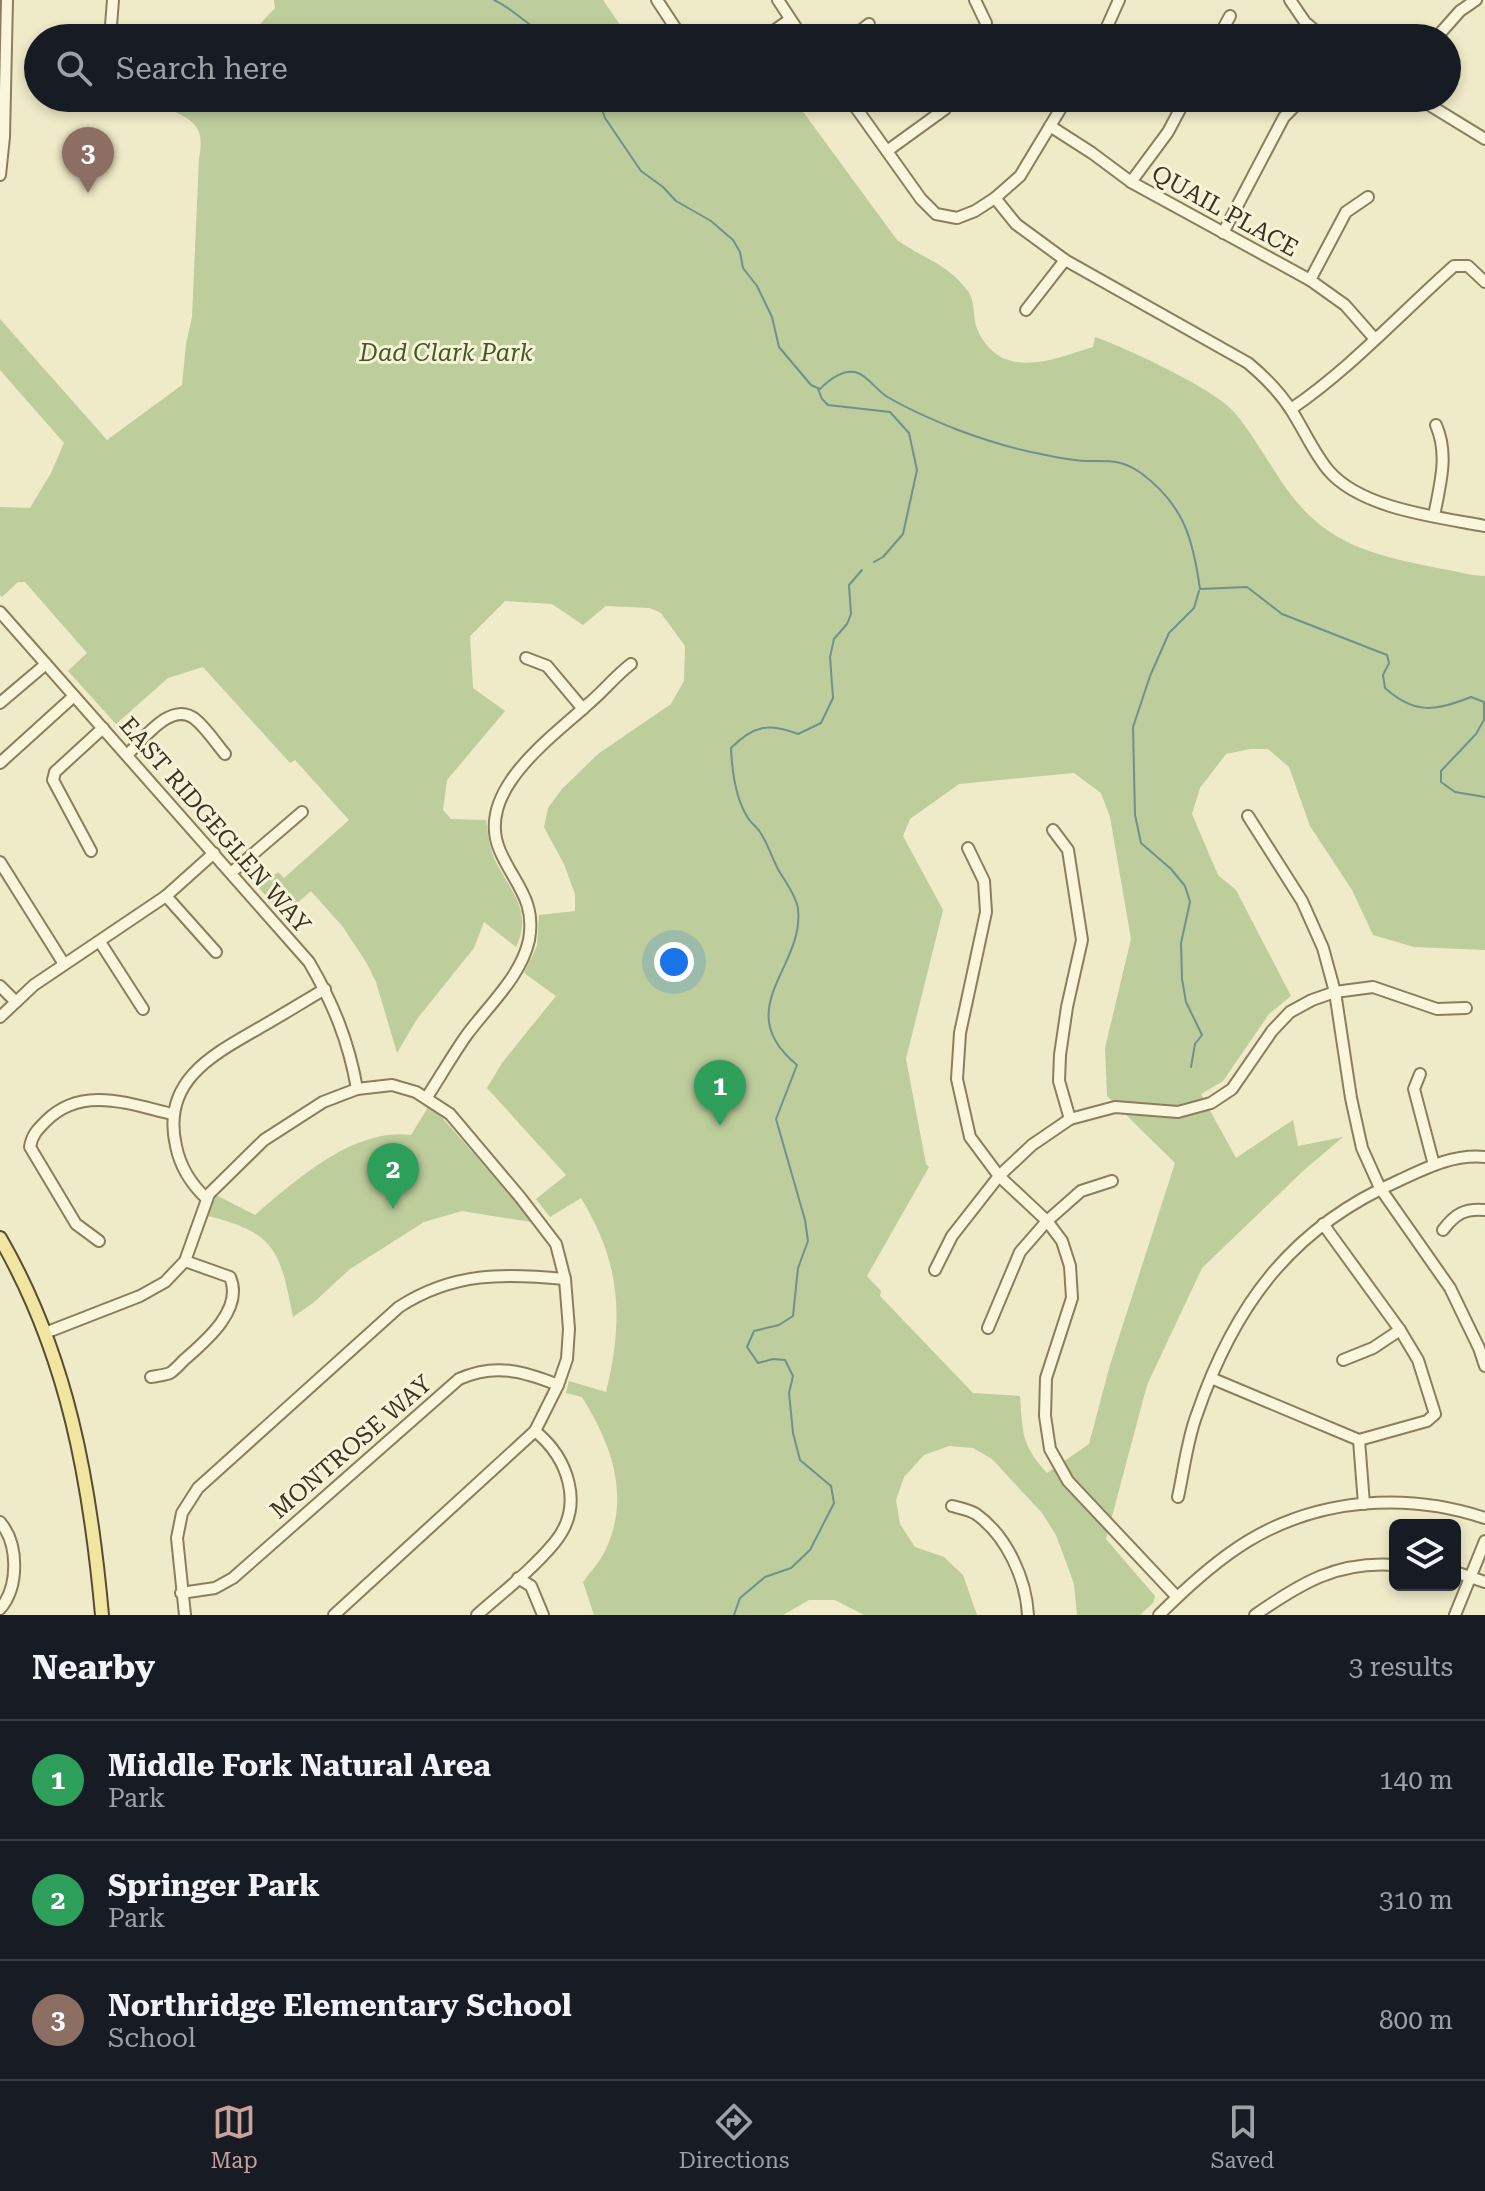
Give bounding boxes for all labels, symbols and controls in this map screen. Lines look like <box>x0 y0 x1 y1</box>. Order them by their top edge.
search box <box>24 24 1461 112</box>
icon: search <box>52 46 96 90</box>
text: Search here <box>116 51 288 86</box>
pin: 3 <box>62 127 114 193</box>
street label: QUAIL PLACE <box>1147 159 1303 263</box>
park label: Dad Clark Park <box>358 339 533 367</box>
street label: EAST RIDGEGLEN WAY <box>114 711 317 939</box>
your location <box>654 942 694 982</box>
pin: 1 <box>694 1060 746 1126</box>
pin: 2 <box>367 1143 419 1209</box>
street label: MONTROSE WAY <box>265 1369 438 1525</box>
map controls <box>1389 1519 1461 1591</box>
button: layers <box>1389 1519 1461 1591</box>
text: Nearby <box>32 1647 155 1687</box>
text: 3 results <box>1349 1652 1453 1682</box>
text: Middle Fork Natural Area <box>108 1748 491 1783</box>
text: 1 <box>51 1765 65 1795</box>
text: 140 m <box>1379 1765 1453 1795</box>
text: Park <box>108 1783 165 1813</box>
text: Springer Park <box>108 1868 320 1903</box>
text: 2 <box>51 1885 65 1915</box>
text: 310 m <box>1379 1885 1453 1915</box>
text: Park <box>108 1903 165 1933</box>
text: Northridge Elementary School <box>108 1988 572 2023</box>
text: 3 <box>51 2005 65 2035</box>
text: 800 m <box>1379 2005 1453 2035</box>
text: School <box>108 2023 196 2053</box>
tab: Map <box>211 2100 258 2173</box>
tab: Directions <box>679 2100 789 2173</box>
tab: Saved <box>1211 2100 1274 2173</box>

